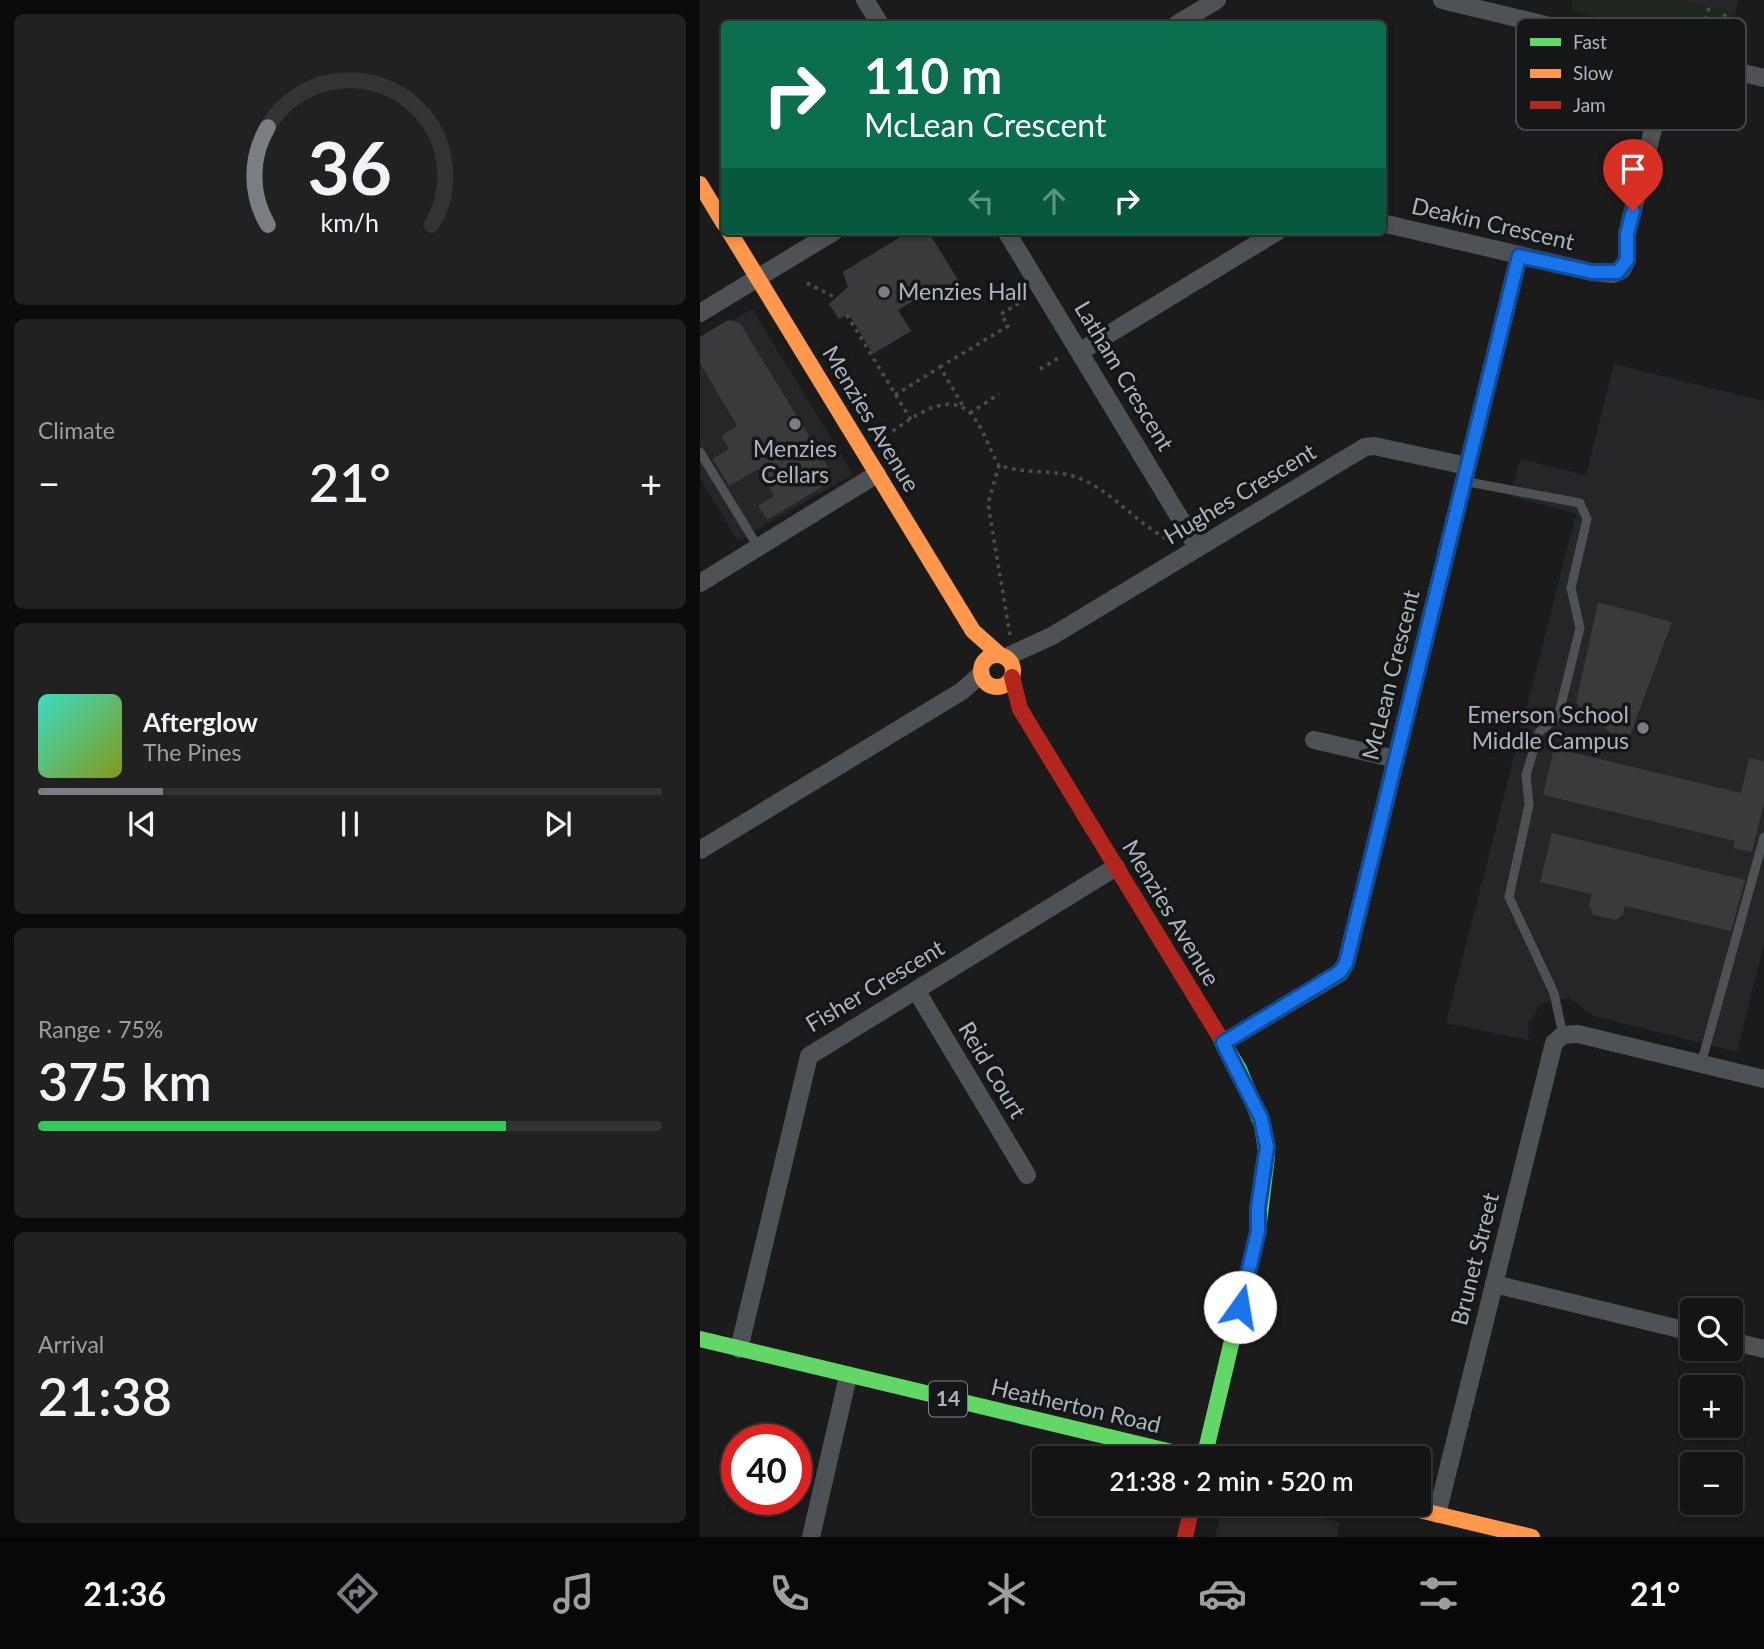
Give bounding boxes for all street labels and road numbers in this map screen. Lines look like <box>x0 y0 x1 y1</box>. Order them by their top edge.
street label: Deakin Crescent <box>1409 191 1578 256</box>
street label: Latham Crescent <box>1069 296 1181 456</box>
street label: Menzies Avenue <box>817 340 926 497</box>
street label: Hughes Crescent <box>1159 436 1321 549</box>
street label: McLean Crescent <box>1355 586 1425 763</box>
street label: Menzies Avenue <box>1117 834 1226 991</box>
street label: Fisher Crescent <box>800 932 949 1037</box>
street label: Reid Court <box>953 1016 1033 1123</box>
street label: Brunet Street <box>1444 1189 1504 1328</box>
street label: Heatherton Road <box>989 1372 1164 1438</box>
road number: 14 <box>929 1382 967 1416</box>

